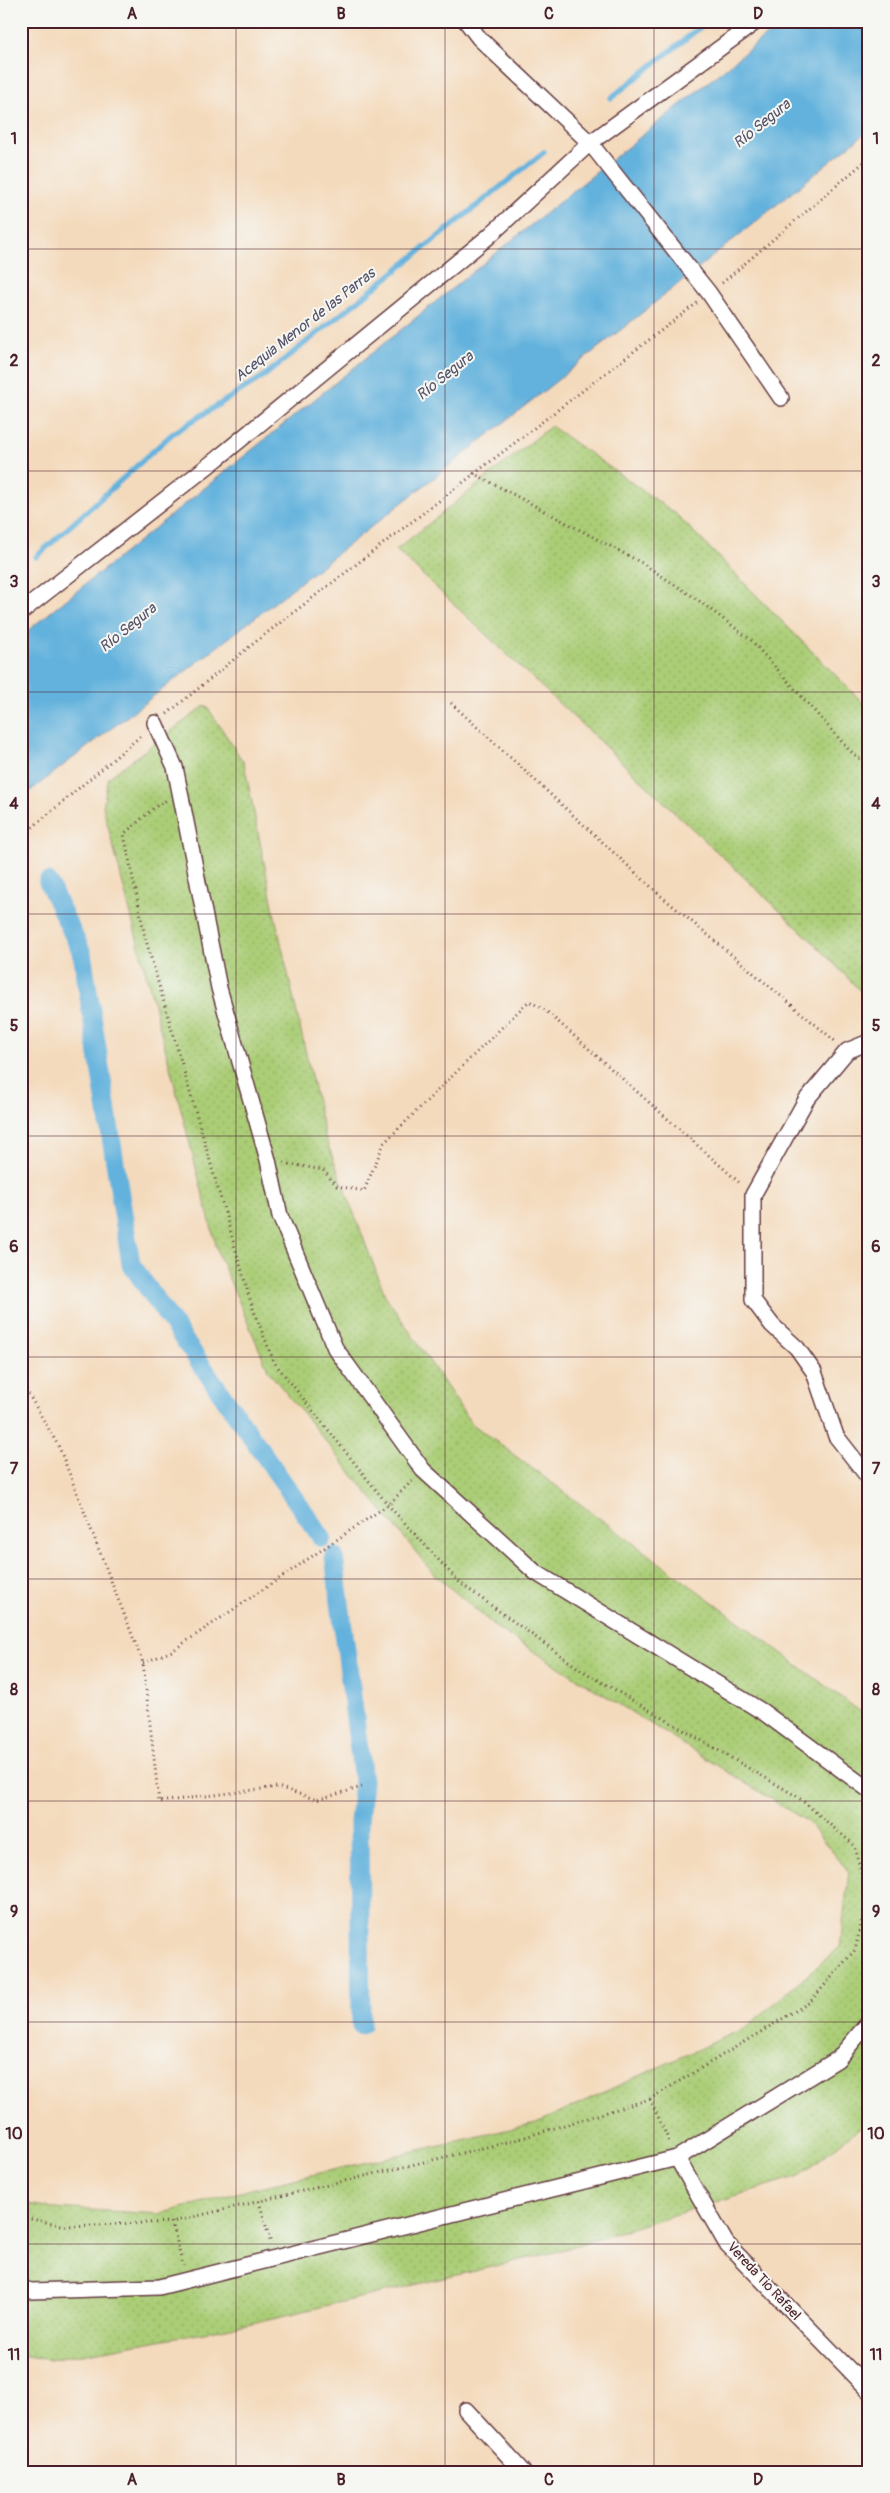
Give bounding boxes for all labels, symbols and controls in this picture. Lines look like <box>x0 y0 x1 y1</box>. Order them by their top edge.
text: A <box>127 4 138 24</box>
text: B <box>336 4 346 24</box>
text: C <box>544 4 554 24</box>
text: D <box>753 4 763 24</box>
water label: Río Segura <box>730 95 795 153</box>
text: 1 <box>11 129 17 149</box>
text: 1 <box>873 129 879 149</box>
water label: Acequia Menor de las Parras <box>231 263 381 386</box>
water label: Río Segura <box>413 347 478 405</box>
text: 2 <box>10 351 19 371</box>
text: 2 <box>872 351 881 371</box>
text: 3 <box>10 572 19 592</box>
text: 3 <box>872 572 881 592</box>
water label: Río Segura <box>96 599 161 657</box>
text: 4 <box>9 794 19 814</box>
text: 4 <box>871 794 881 814</box>
text: 5 <box>10 1016 19 1036</box>
text: 5 <box>872 1016 881 1036</box>
text: 6 <box>9 1237 19 1257</box>
text: 6 <box>871 1237 881 1257</box>
text: 7 <box>10 1459 19 1479</box>
text: 7 <box>872 1459 881 1479</box>
text: 8 <box>10 1680 18 1700</box>
text: 8 <box>872 1680 880 1700</box>
text: 9 <box>10 1902 18 1922</box>
text: 9 <box>872 1902 880 1922</box>
text: 10 <box>5 2124 23 2144</box>
text: 10 <box>867 2124 885 2144</box>
street label: Vereda Tio Rafael <box>723 2238 805 2324</box>
text: 11 <box>8 2345 20 2365</box>
text: 11 <box>870 2345 882 2365</box>
text: A <box>127 2470 138 2490</box>
text: B <box>336 2470 346 2490</box>
text: C <box>544 2470 554 2490</box>
text: D <box>753 2470 763 2490</box>

